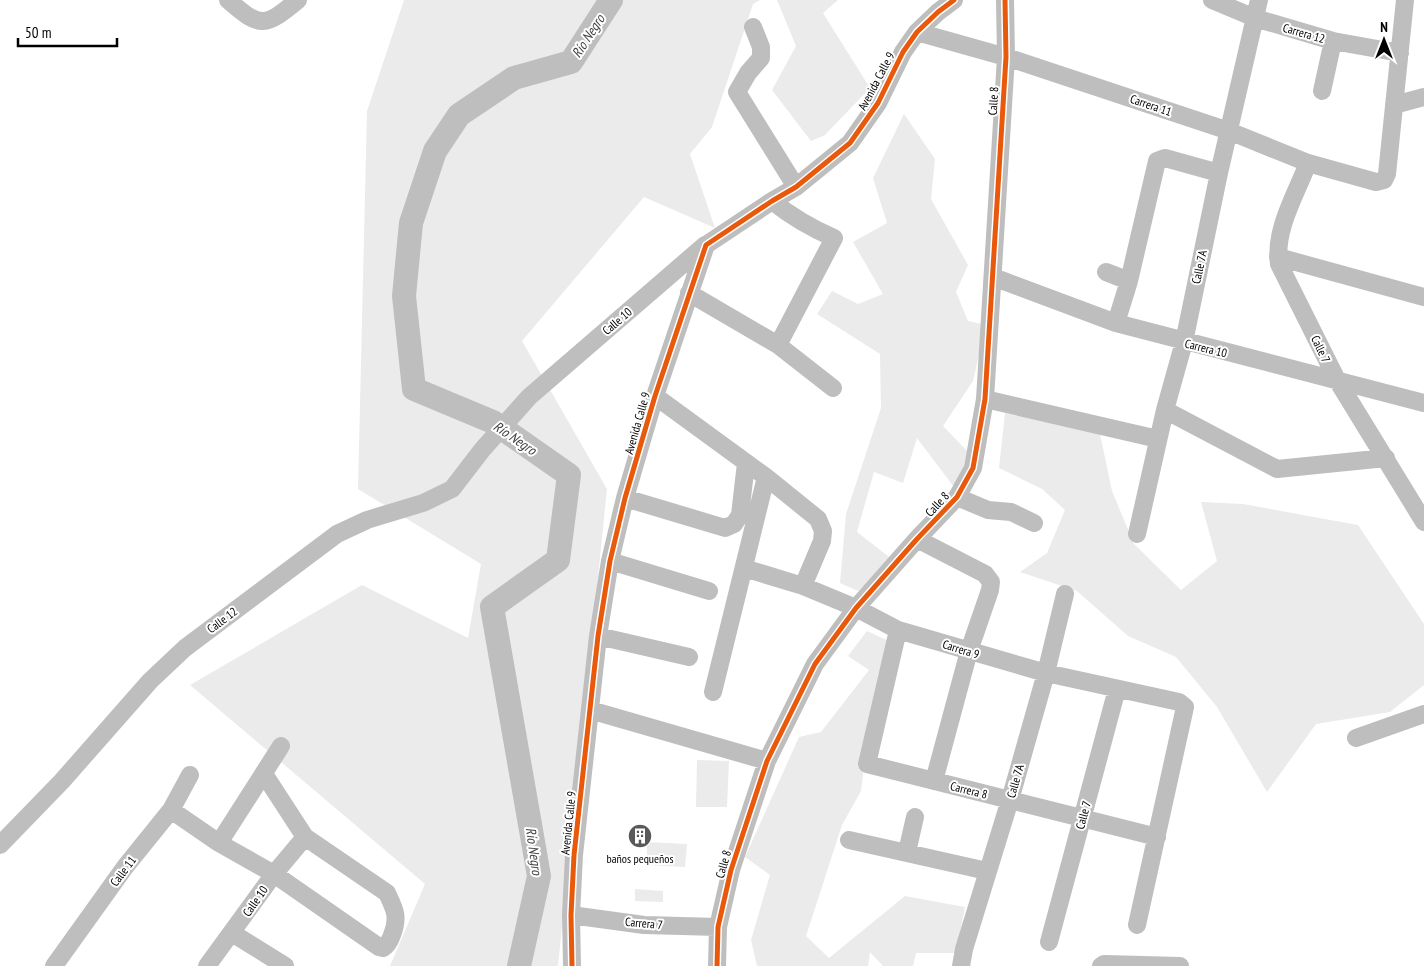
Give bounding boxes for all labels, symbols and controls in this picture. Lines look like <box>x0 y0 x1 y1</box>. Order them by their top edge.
water label: Río Negro <box>567 10 609 61</box>
scale bar <box>18 15 116 47</box>
north arrow <box>1359 15 1409 65</box>
text: N <box>1380 18 1388 36</box>
street label: Carrera 12 <box>1281 20 1327 46</box>
text: 50 m <box>25 23 51 42</box>
street label: Avenida Calle 9 <box>854 49 898 113</box>
street label: Calle 8 <box>985 86 1001 116</box>
street label: Carrera 11 <box>1128 91 1174 119</box>
street label: Calle 7A <box>1188 248 1210 285</box>
street label: Calle 10 <box>599 304 635 338</box>
street label: Calle 7 <box>1308 333 1334 365</box>
street label: Carrera 10 <box>1183 336 1229 360</box>
street label: Avenida Calle 9 <box>621 390 653 456</box>
water label: Río Negro <box>490 417 541 459</box>
street label: Calle 8 <box>922 488 952 520</box>
street label: Calle 12 <box>204 604 240 636</box>
street label: Carrera 9 <box>941 636 981 662</box>
street label: Calle 7A <box>1003 762 1027 799</box>
street label: Carrera 8 <box>949 778 989 802</box>
street label: Avenida Calle 9 <box>557 790 579 856</box>
street label: Calle 7 <box>1072 799 1094 831</box>
building icon: baños pequeños <box>627 823 653 849</box>
water label: Río Negro <box>522 826 546 877</box>
street label: Calle 8 <box>712 848 734 880</box>
place label: baños pequeños <box>607 851 674 866</box>
street label: Calle 11 <box>107 853 139 889</box>
street label: Calle 10 <box>239 883 271 919</box>
street label: Carrera 7 <box>625 914 663 932</box>

